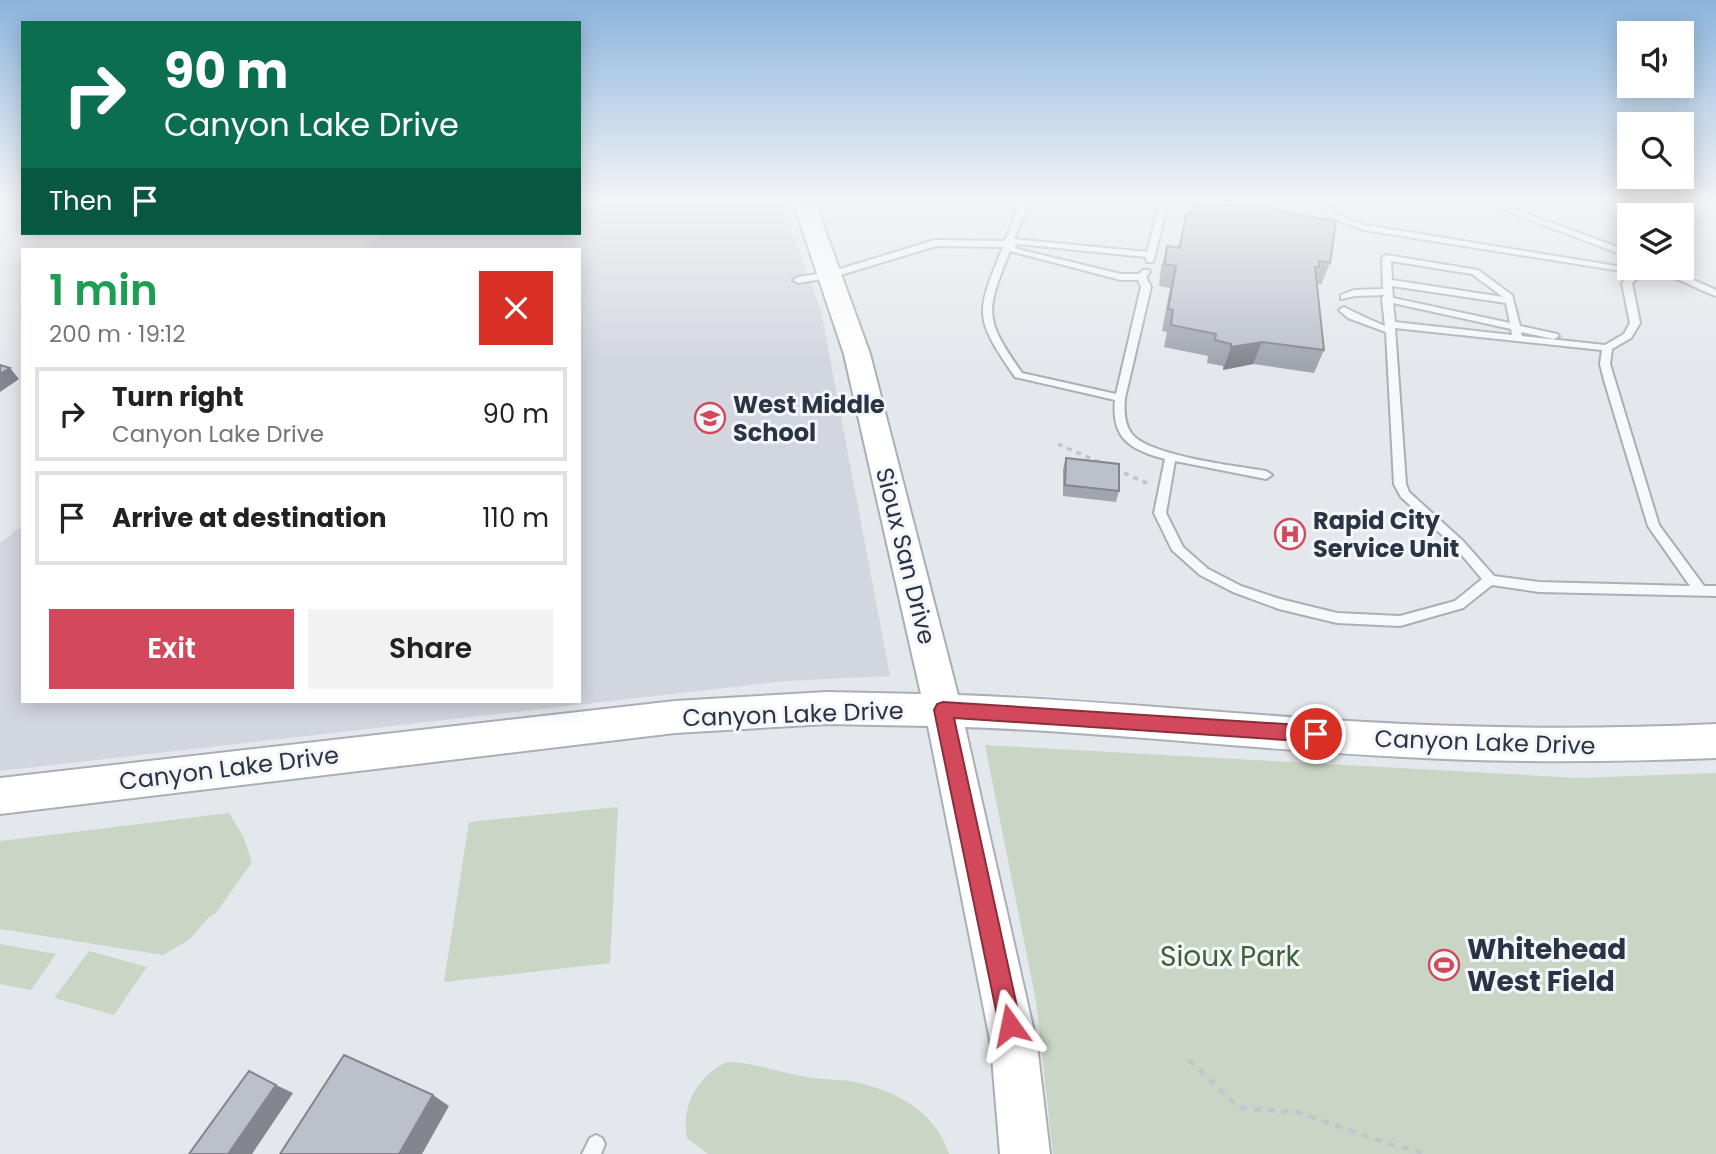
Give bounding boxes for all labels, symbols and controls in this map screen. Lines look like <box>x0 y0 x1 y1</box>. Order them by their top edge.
map controls <box>1617 21 1694 280</box>
button: sound <box>1617 21 1694 98</box>
text: 90 m <box>164 37 288 105</box>
icon: right <box>49 49 140 140</box>
text: Canyon Lake Drive <box>164 102 459 147</box>
button: search <box>1617 112 1694 189</box>
icon: arrive <box>126 182 164 220</box>
text: Then <box>49 183 112 219</box>
button: layers <box>1617 203 1694 280</box>
text: 1 min <box>49 261 158 320</box>
button: close <box>479 271 553 345</box>
text: 200 m · 19:12 <box>49 318 185 350</box>
text: Turn right <box>112 379 244 415</box>
place label: West Middle School <box>733 388 885 449</box>
icon: right <box>53 395 91 433</box>
text: 90 m <box>483 396 549 432</box>
school or university icon: West Middle School <box>693 401 727 435</box>
text: Canyon Lake Drive <box>112 418 324 450</box>
street label: Sioux San Drive <box>868 464 944 648</box>
icon: arrive <box>53 499 91 537</box>
text: Arrive at destination <box>112 500 387 536</box>
text: 110 m <box>482 500 549 536</box>
place label: Rapid City Service Unit <box>1313 504 1459 565</box>
hospital icon: Rapid City Service Unit <box>1273 517 1307 551</box>
button: Exit <box>49 609 294 689</box>
button: Share <box>308 609 553 689</box>
street label: Canyon Lake Drive <box>682 694 904 734</box>
pin <box>1286 704 1346 764</box>
icon: arrive <box>1297 715 1335 753</box>
street label: Canyon Lake Drive <box>1374 722 1596 762</box>
street label: Canyon Lake Drive <box>117 738 341 798</box>
place label: Whitehead West Field <box>1467 930 1626 1001</box>
park label: Sioux Park <box>1160 937 1301 976</box>
sports icon: Whitehead West Field <box>1427 948 1461 982</box>
position arrow <box>973 988 1047 1062</box>

